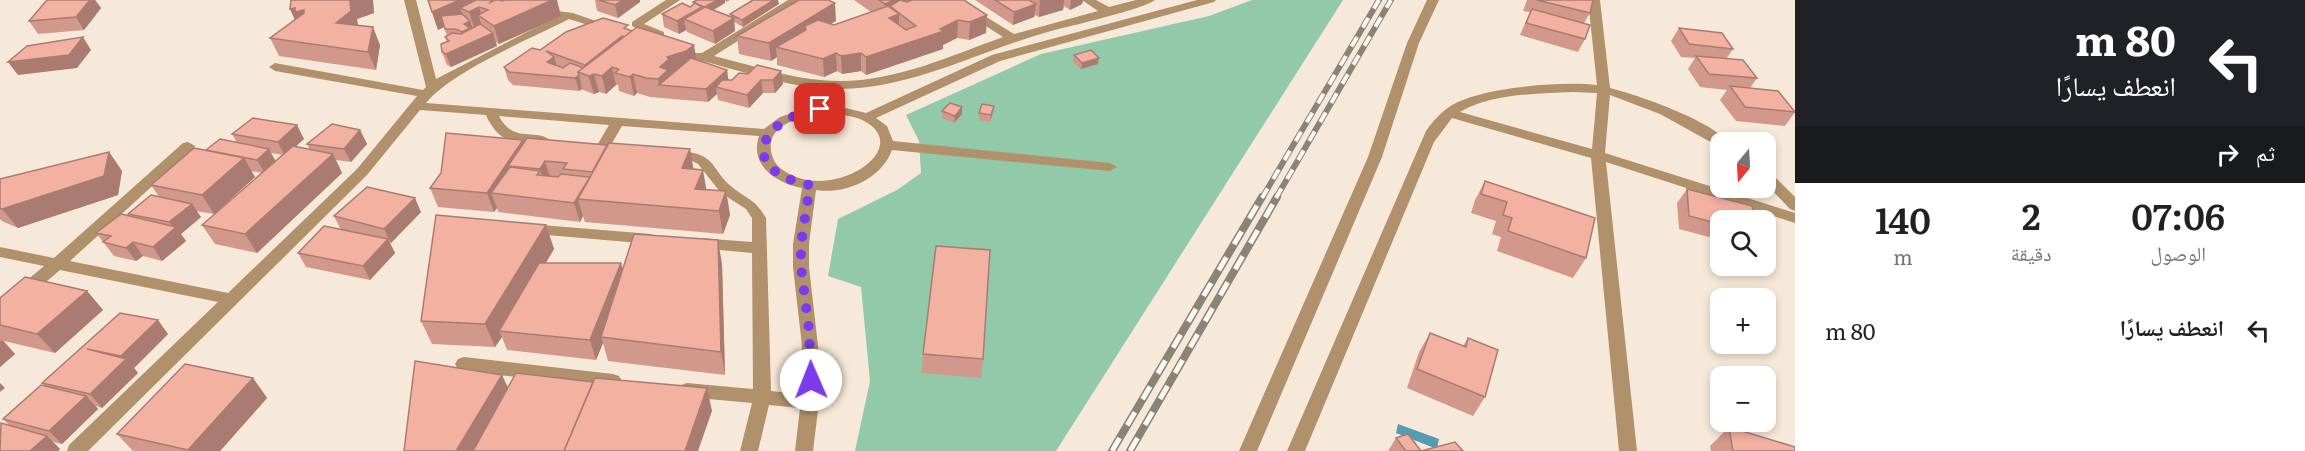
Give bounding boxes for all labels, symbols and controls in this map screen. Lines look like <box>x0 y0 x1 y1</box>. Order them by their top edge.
text: 80 m <box>2075 7 2176 69</box>
icon: left <box>2197 24 2275 102</box>
text: انعطف يسارًا <box>2056 64 2176 104</box>
pin <box>794 83 845 134</box>
icon: arrive <box>803 92 836 125</box>
north arrow <box>1710 132 1776 198</box>
map controls <box>1710 132 1776 432</box>
text: ثم <box>2256 135 2275 168</box>
icon: right <box>2211 138 2244 171</box>
text: 2 <box>2022 188 2041 241</box>
text: 07:06 <box>2131 188 2225 241</box>
text: 140 <box>1875 192 1931 245</box>
button: search <box>1710 210 1776 276</box>
text: دقيقة <box>2011 237 2051 267</box>
text: الوصول <box>2151 237 2206 267</box>
text: m <box>1893 241 1913 271</box>
button: + <box>1710 288 1776 354</box>
text: انعطف يسارًا <box>2120 310 2224 343</box>
text: 80 m <box>1825 314 1876 347</box>
icon: left <box>2242 314 2275 347</box>
position arrow <box>779 348 843 412</box>
button: − <box>1710 366 1776 432</box>

